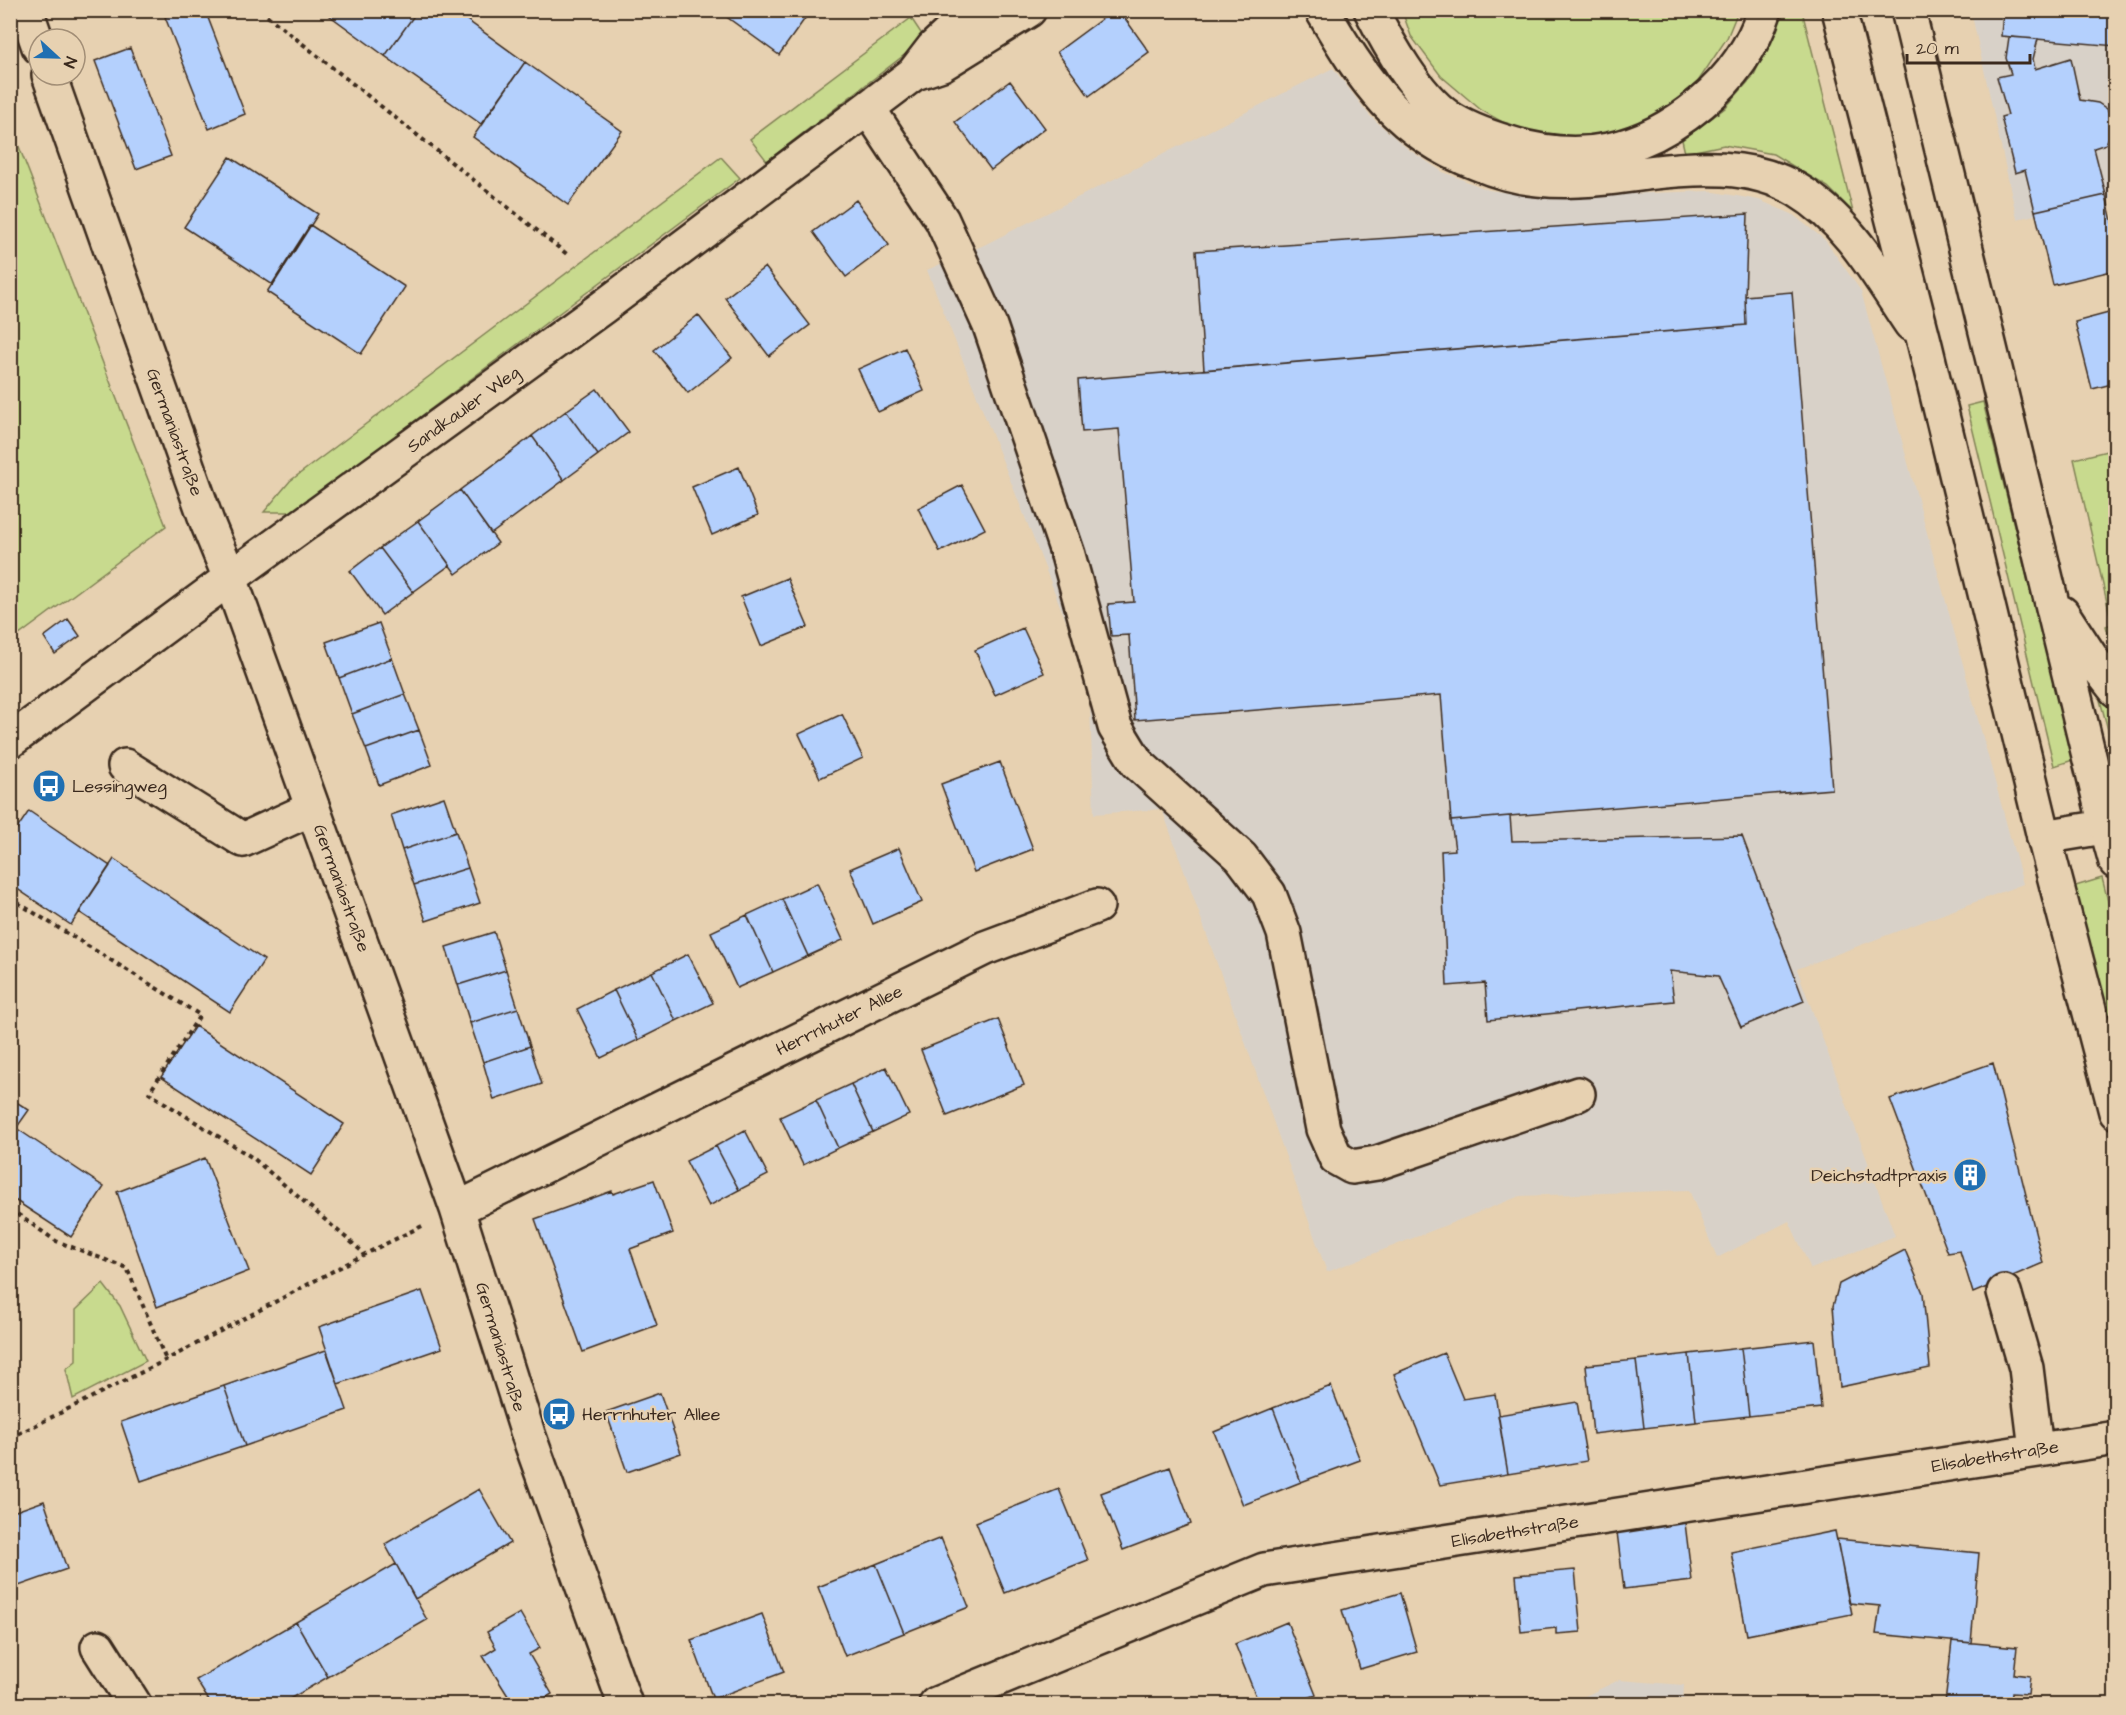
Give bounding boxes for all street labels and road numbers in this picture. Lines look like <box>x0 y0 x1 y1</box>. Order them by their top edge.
street label: Sandkauler Weg <box>402 360 525 460</box>
street label: Germaniastraße <box>140 365 209 500</box>
street label: Germaniastraße <box>307 821 376 956</box>
street label: Herrnhuter Allee <box>772 979 907 1062</box>
street label: Germaniastraße <box>469 1279 532 1415</box>
street label: Elisabethstraße <box>1930 1434 2061 1479</box>
street label: Elisabethstraße <box>1450 1509 1581 1554</box>

